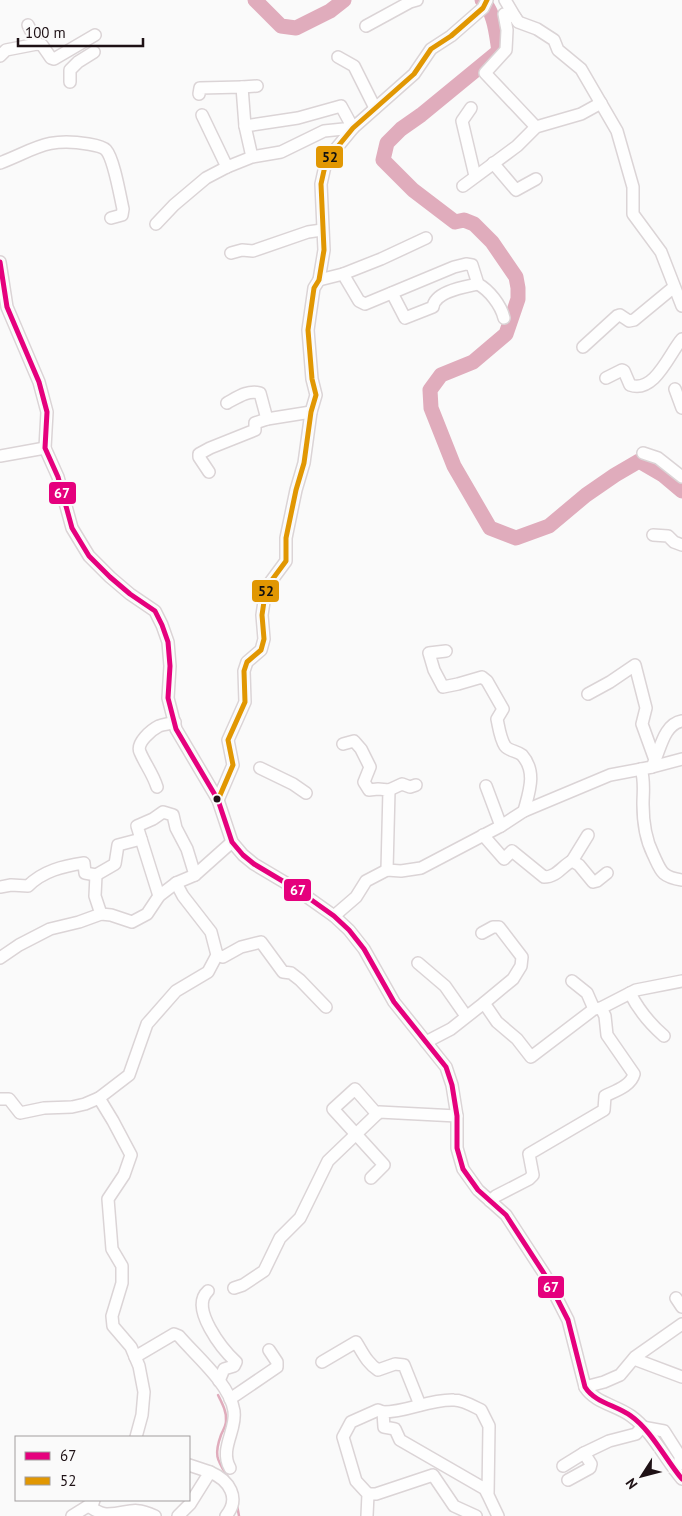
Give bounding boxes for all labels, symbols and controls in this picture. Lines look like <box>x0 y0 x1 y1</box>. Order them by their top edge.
scale bar <box>18 15 142 47</box>
text: 100 m <box>25 23 66 42</box>
line badge: 52 <box>315 145 344 169</box>
text: 52 <box>322 148 338 166</box>
line badge: 67 <box>48 481 77 505</box>
text: 67 <box>54 484 70 502</box>
line badge: 52 <box>251 579 280 603</box>
text: 52 <box>258 582 274 600</box>
unlabelled marker <box>212 794 222 804</box>
line badge: 67 <box>283 878 312 902</box>
text: 67 <box>290 881 306 899</box>
line badge: 67 <box>537 1275 565 1299</box>
text: 67 <box>543 1278 559 1296</box>
legend <box>15 1436 190 1501</box>
text: 67 <box>60 1446 76 1465</box>
north arrow <box>617 1451 667 1501</box>
text: 52 <box>60 1471 76 1490</box>
text: N <box>621 1475 641 1493</box>

